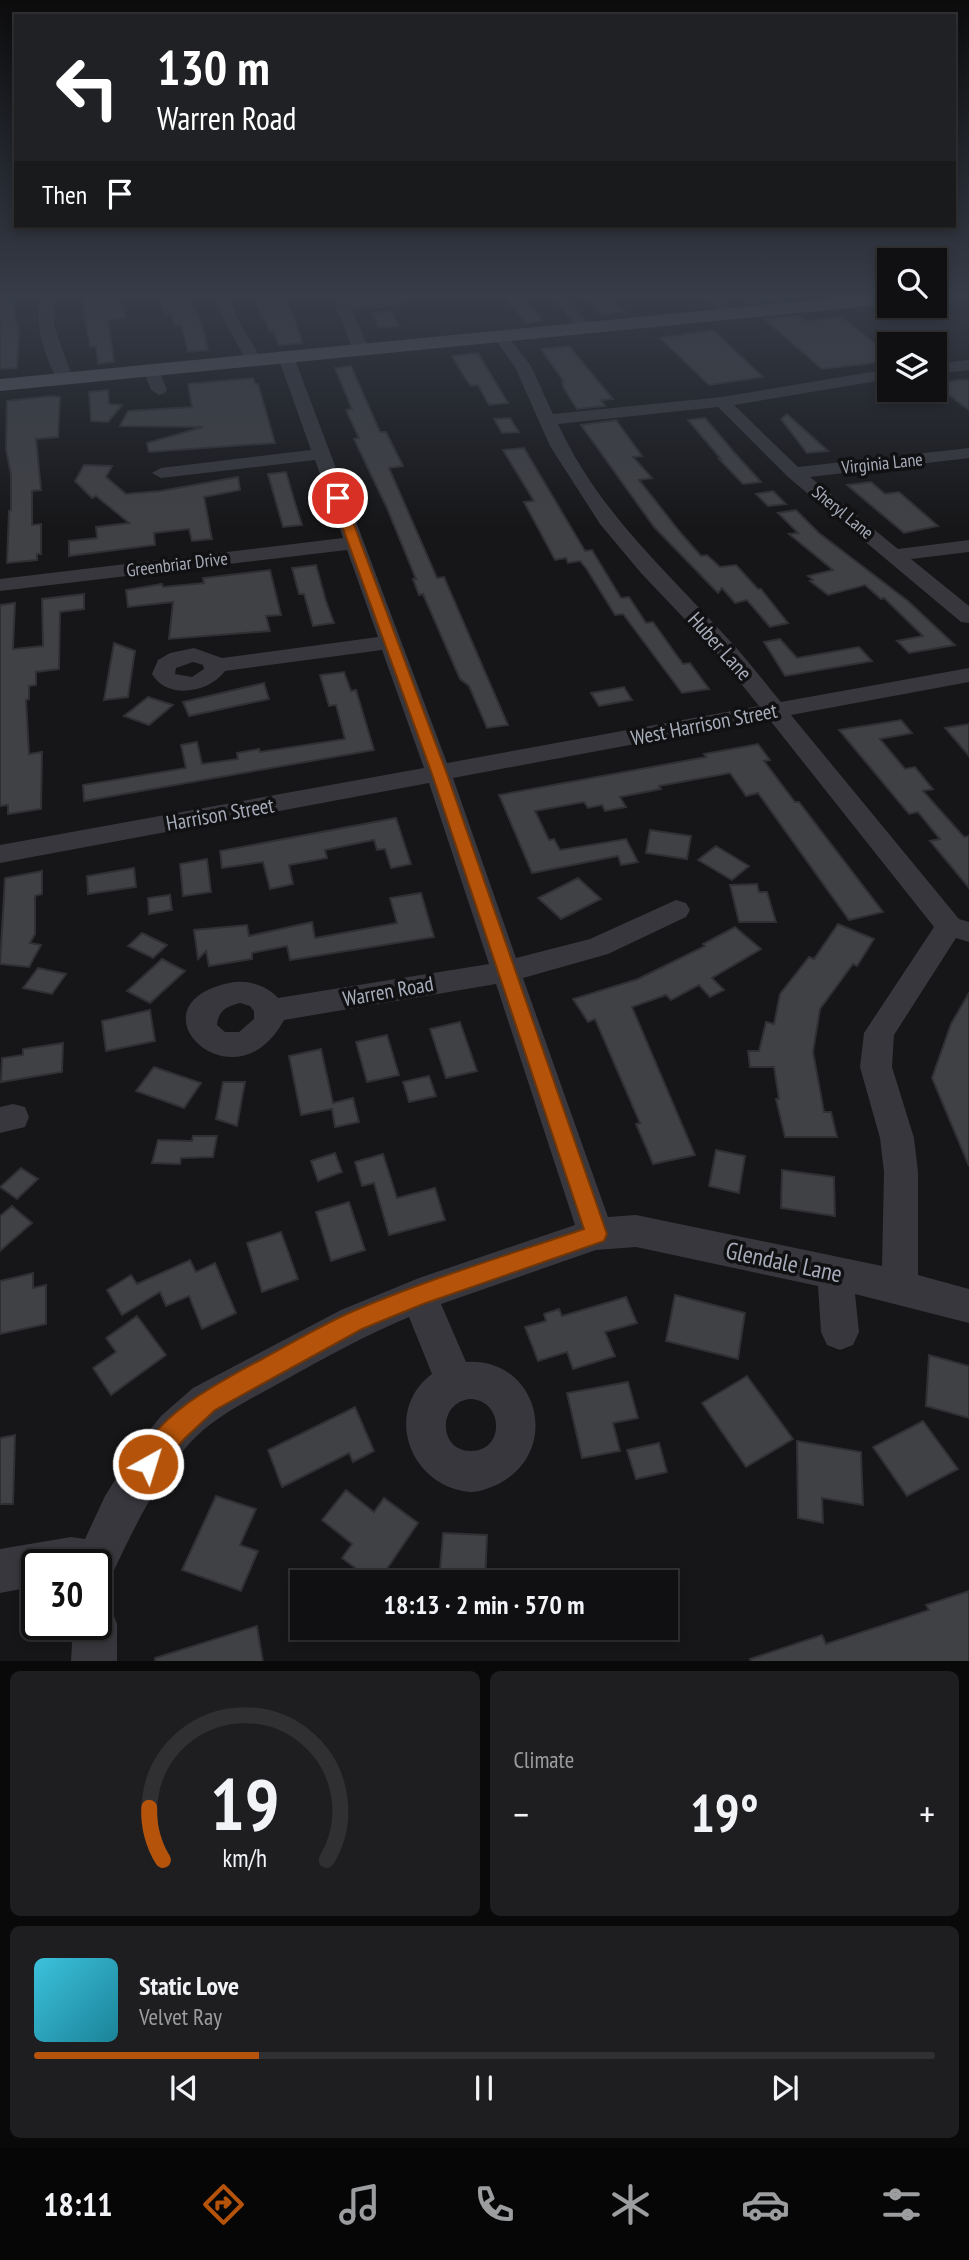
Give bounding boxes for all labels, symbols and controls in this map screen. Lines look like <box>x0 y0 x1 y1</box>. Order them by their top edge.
text: 130 m <box>157 35 270 99</box>
icon: left <box>42 42 133 133</box>
text: Warren Road <box>157 97 296 139</box>
icon: arrive <box>101 175 139 213</box>
text: Then <box>42 178 87 211</box>
map controls <box>877 248 947 402</box>
button: search <box>877 248 947 318</box>
button: layers <box>877 332 947 402</box>
street label: Virginia Lane <box>839 447 924 479</box>
pin <box>308 468 368 528</box>
icon: arrive <box>319 479 357 517</box>
street label: Sheryl Lane <box>808 480 878 544</box>
street label: Greenbriar Drive <box>125 546 229 582</box>
street label: Huber Lane <box>682 606 758 686</box>
street label: West Harrison Street <box>629 697 780 751</box>
street label: Harrison Street <box>164 791 276 837</box>
street label: Warren Road <box>341 970 435 1012</box>
street label: Glendale Lane <box>723 1235 845 1289</box>
position arrow <box>111 1427 185 1501</box>
speed limit sign: 30 <box>21 1549 112 1640</box>
text: 18:13 · 2 min · 570 m <box>384 1588 584 1621</box>
text: Climate <box>514 1745 574 1774</box>
text: 19 <box>210 1756 280 1850</box>
text: 19° <box>690 1779 759 1846</box>
text: − <box>514 1789 529 1838</box>
text: + <box>919 1789 935 1838</box>
text: km/h <box>223 1841 267 1873</box>
text: Static Love <box>139 1969 239 2002</box>
text: Velvet Ray <box>139 2002 222 2031</box>
icon: previous <box>165 2069 203 2107</box>
icon: pause <box>465 2069 503 2107</box>
icon: next <box>766 2069 804 2107</box>
icon: directions <box>199 2180 248 2229</box>
icon: music <box>335 2180 384 2229</box>
icon: phone <box>470 2180 519 2229</box>
icon: climate <box>606 2180 655 2229</box>
icon: car <box>741 2180 790 2229</box>
icon: filters <box>877 2180 926 2229</box>
text: 18:11 <box>43 2183 112 2225</box>

